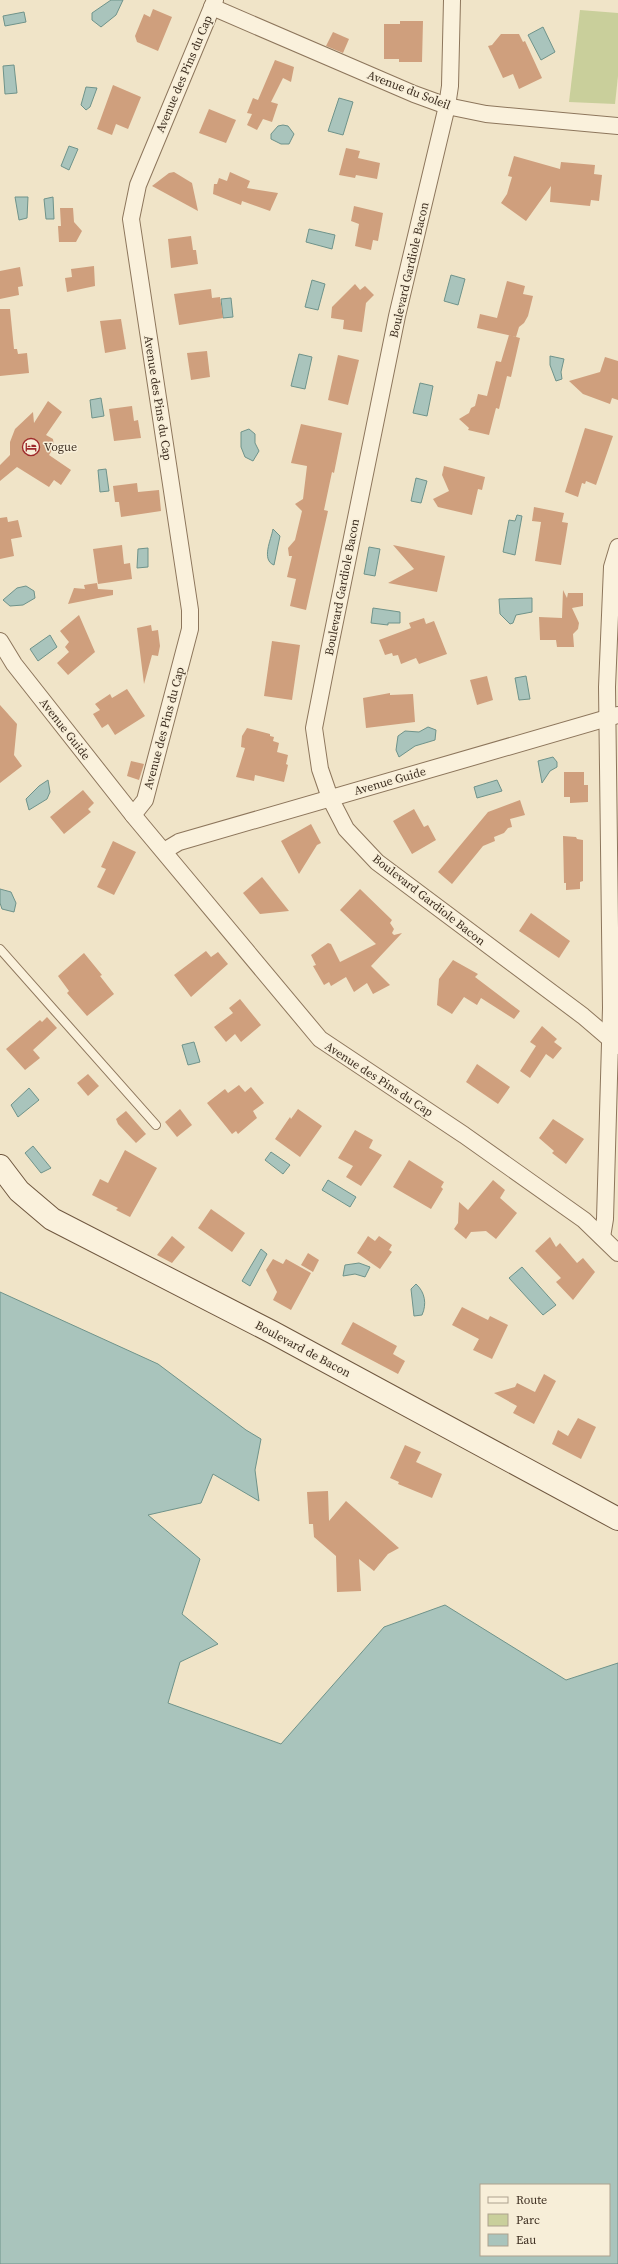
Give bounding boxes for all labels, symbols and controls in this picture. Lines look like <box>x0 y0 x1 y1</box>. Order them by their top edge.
street label: Avenue des Pins du Cap <box>152 13 216 135</box>
street label: Avenue du Soleil <box>365 67 453 113</box>
street label: Boulevard Gardiole Bacon <box>386 200 432 340</box>
street label: Avenue des Pins du Cap <box>140 334 176 462</box>
hotel icon: Vogue <box>21 437 41 457</box>
place label: Vogue <box>44 439 77 455</box>
street label: Boulevard Gardiole Bacon <box>321 517 363 657</box>
street label: Avenue des Pins du Cap <box>140 665 188 791</box>
street label: Avenue Guide <box>36 695 94 763</box>
street label: Avenue Guide <box>352 763 428 799</box>
street label: Boulevard Gardiole Bacon <box>369 851 489 949</box>
street label: Avenue des Pins du Cap <box>322 1038 436 1120</box>
street label: Boulevard de Bacon <box>252 1317 354 1381</box>
legend <box>480 2184 610 2256</box>
text: Route <box>516 2192 547 2208</box>
text: Parc <box>516 2212 540 2228</box>
text: Eau <box>516 2232 536 2248</box>

